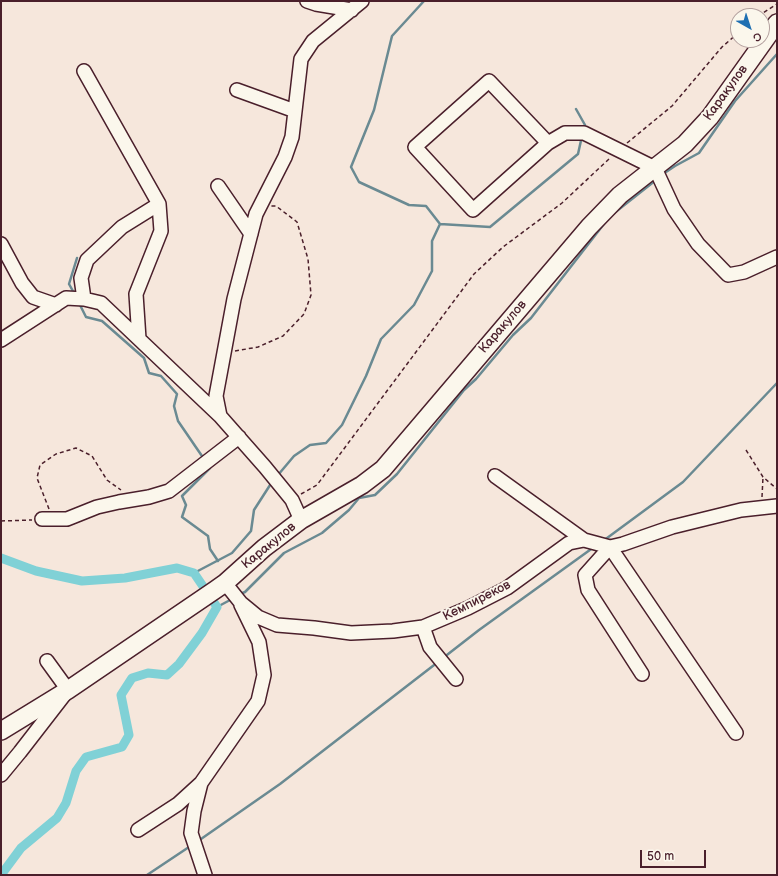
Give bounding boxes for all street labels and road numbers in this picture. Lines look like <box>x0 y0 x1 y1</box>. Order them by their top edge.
street label: Каракулов <box>701 62 751 124</box>
street label: Каракулов <box>476 297 530 357</box>
street label: Каракулов <box>239 519 299 573</box>
street label: Кемпиреков <box>441 577 513 625</box>

